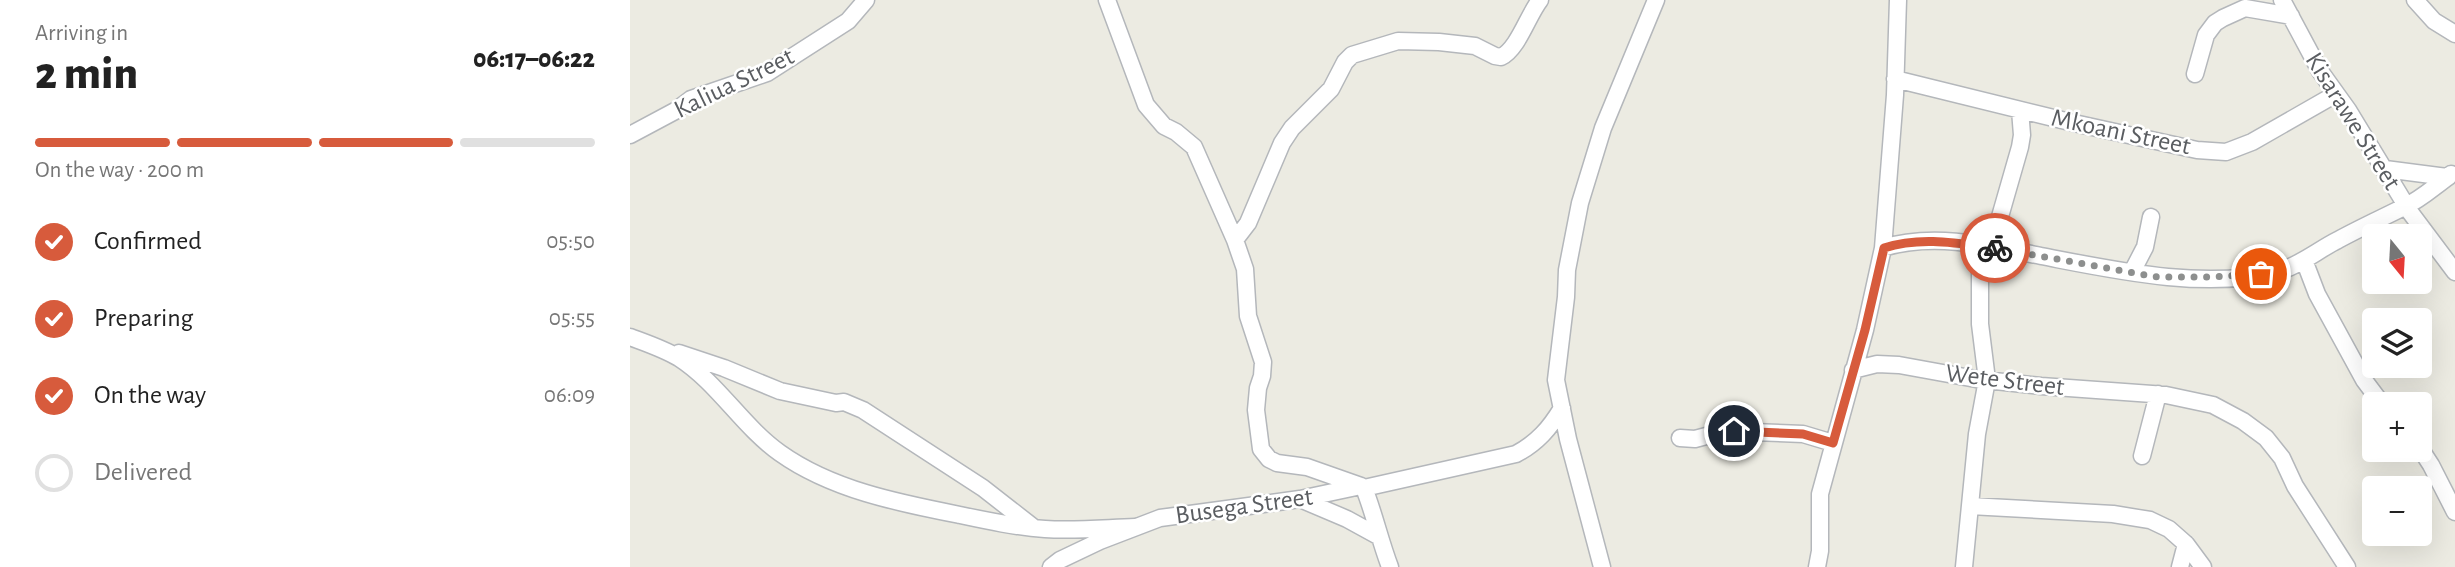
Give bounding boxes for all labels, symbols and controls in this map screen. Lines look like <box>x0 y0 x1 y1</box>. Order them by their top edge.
text: Arriving in <box>35 22 128 45</box>
street label: Kaliua Street <box>670 43 798 123</box>
text: 06:17–06:22 <box>473 46 595 72</box>
street label: Kisarawe Street <box>2301 48 2405 194</box>
text: 2 min <box>35 51 138 97</box>
street label: Mkoani Street <box>2049 105 2193 159</box>
text: On the way · 200 m <box>35 159 204 182</box>
courier <box>1960 213 2030 283</box>
icon: check <box>35 223 73 261</box>
north arrow <box>2362 224 2432 294</box>
map controls <box>2362 224 2432 546</box>
text: Confirmed <box>94 228 202 254</box>
icon: bike <box>1976 229 2014 267</box>
text: 05:50 <box>546 230 595 253</box>
pin <box>2231 244 2291 304</box>
icon: bag <box>2242 255 2280 293</box>
icon: check <box>35 300 73 338</box>
text: Preparing <box>94 305 193 331</box>
text: 05:55 <box>549 307 595 330</box>
button: layers <box>2362 308 2432 378</box>
street label: Wete Street <box>1944 360 2066 400</box>
icon: check <box>35 377 73 415</box>
text: On the way <box>94 382 206 408</box>
text: 06:09 <box>544 384 595 407</box>
button: + <box>2362 392 2432 462</box>
pin <box>1704 401 1764 461</box>
icon: home <box>1715 412 1753 450</box>
text: Delivered <box>94 459 192 485</box>
button: − <box>2362 476 2432 546</box>
street label: Busega Street <box>1174 483 1314 529</box>

